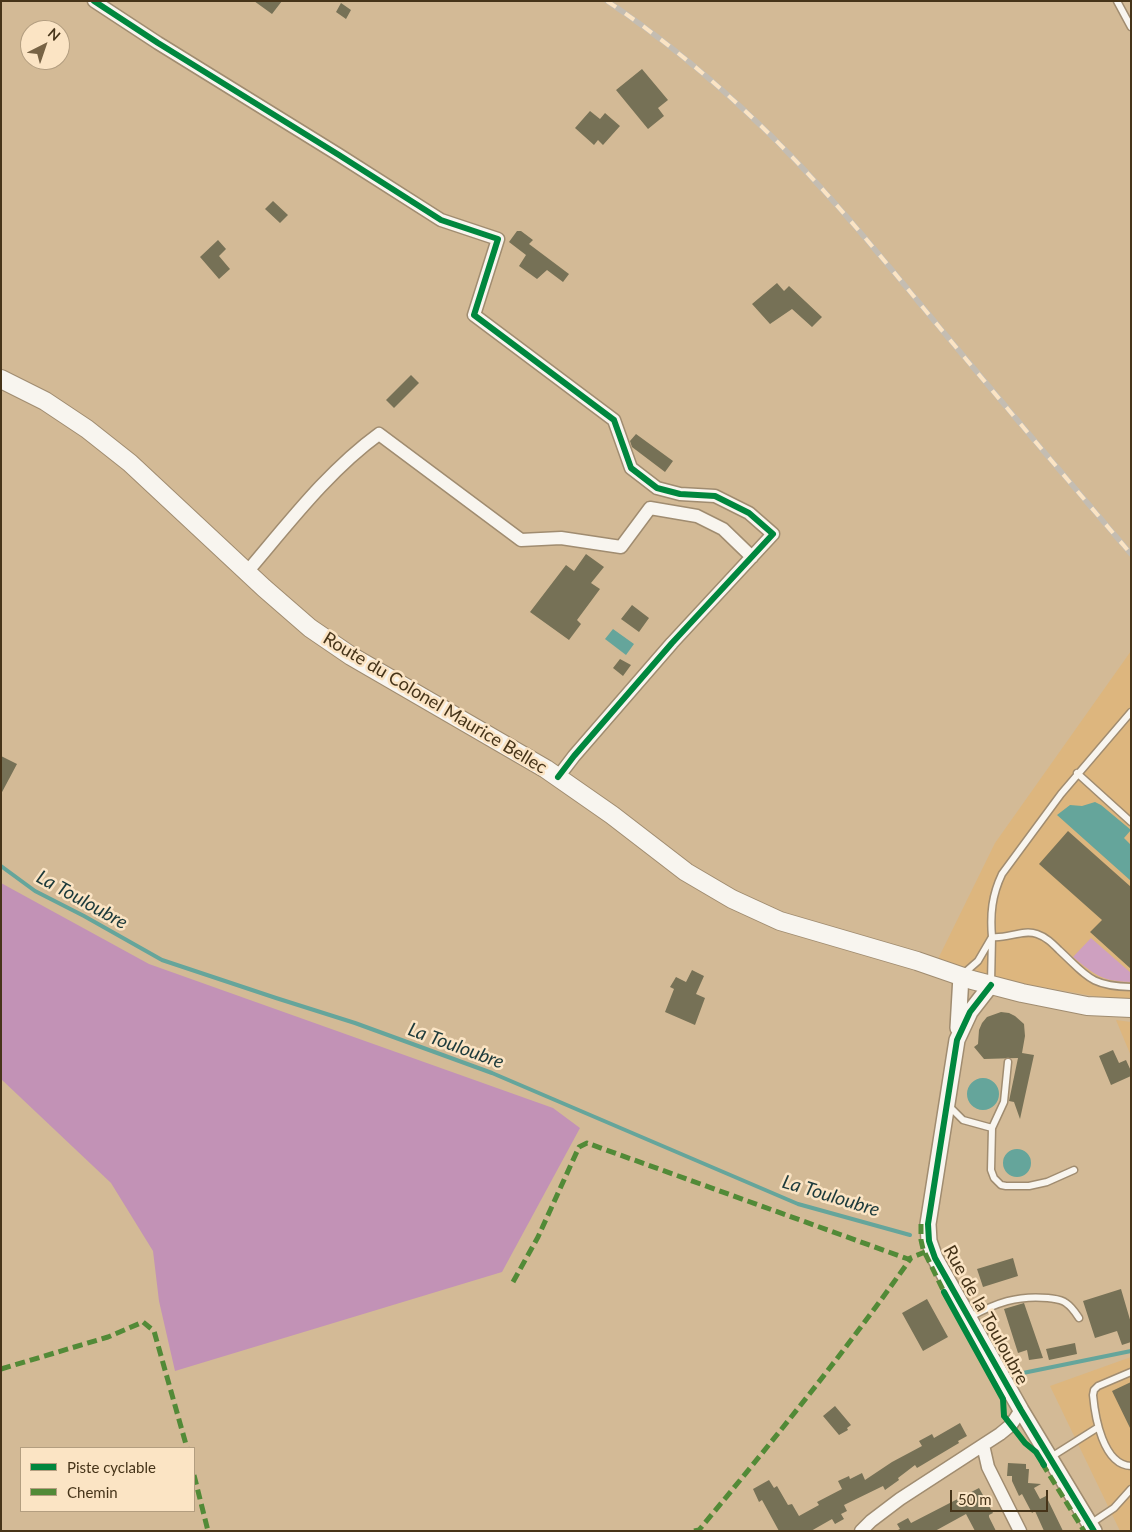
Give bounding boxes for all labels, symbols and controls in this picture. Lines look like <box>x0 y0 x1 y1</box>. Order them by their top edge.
north arrow <box>20 20 70 70</box>
text: N <box>45 24 64 44</box>
street label: Route du Colonel Maurice Bellec <box>319 627 551 779</box>
water label: La Touloubre <box>32 866 132 934</box>
water label: La Touloubre <box>405 1018 507 1074</box>
water label: La Touloubre <box>780 1170 882 1222</box>
street label: Rue de la Touloubre <box>939 1242 1033 1388</box>
legend <box>20 1447 195 1512</box>
text: Piste cyclable <box>67 1458 156 1476</box>
scale bar <box>952 1480 1050 1512</box>
text: Chemin <box>67 1483 118 1501</box>
text: 50 m <box>958 1490 992 1508</box>

